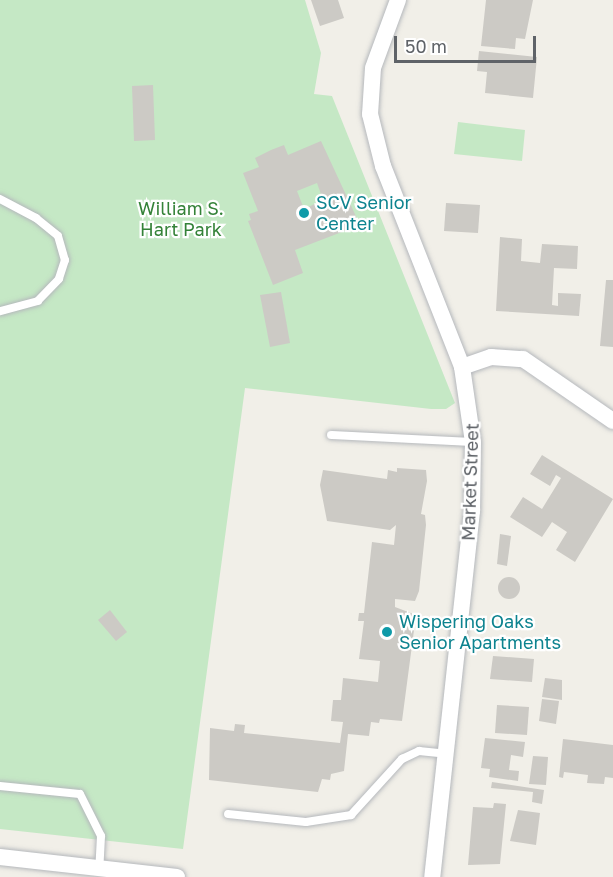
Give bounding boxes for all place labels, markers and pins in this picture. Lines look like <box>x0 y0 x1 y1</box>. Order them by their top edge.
place label: SCV Senior Center <box>316 192 412 234</box>
marker: SCV Senior Center <box>297 206 311 220</box>
place label: Wispering Oaks Senior Apartments <box>399 611 561 654</box>
marker: Wispering Oaks Senior Apartments <box>380 625 394 639</box>

